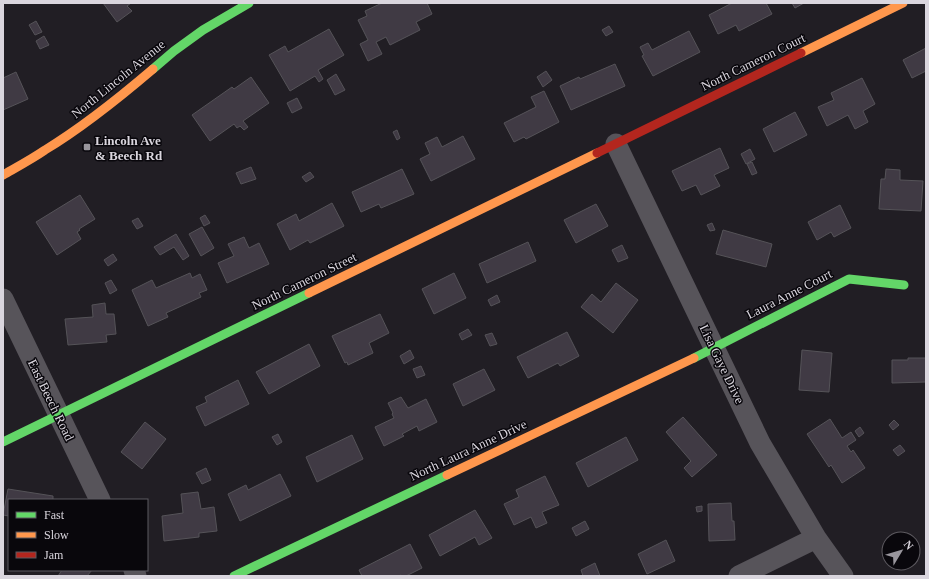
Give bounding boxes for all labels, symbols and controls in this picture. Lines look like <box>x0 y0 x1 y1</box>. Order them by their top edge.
street label: North Cameron Court <box>698 30 808 94</box>
street label: North Lincoln Avenue <box>68 37 168 121</box>
place label: Lincoln Ave & Beech Rd <box>95 133 163 163</box>
marker: Lincoln Ave & Beech Rd <box>82 142 92 152</box>
street label: North Cameron Street <box>249 249 359 313</box>
street label: Laura Anne Court <box>744 266 835 322</box>
street label: Lisa Gaye Drive <box>696 322 748 406</box>
street label: East Beech Road <box>25 357 77 444</box>
street label: North Laura Anne Drive <box>407 416 529 484</box>
legend <box>8 499 148 571</box>
text: Fast <box>44 508 65 522</box>
text: Slow <box>44 528 69 542</box>
north arrow <box>881 531 921 571</box>
text: N <box>902 538 916 552</box>
text: Jam <box>44 548 64 562</box>

